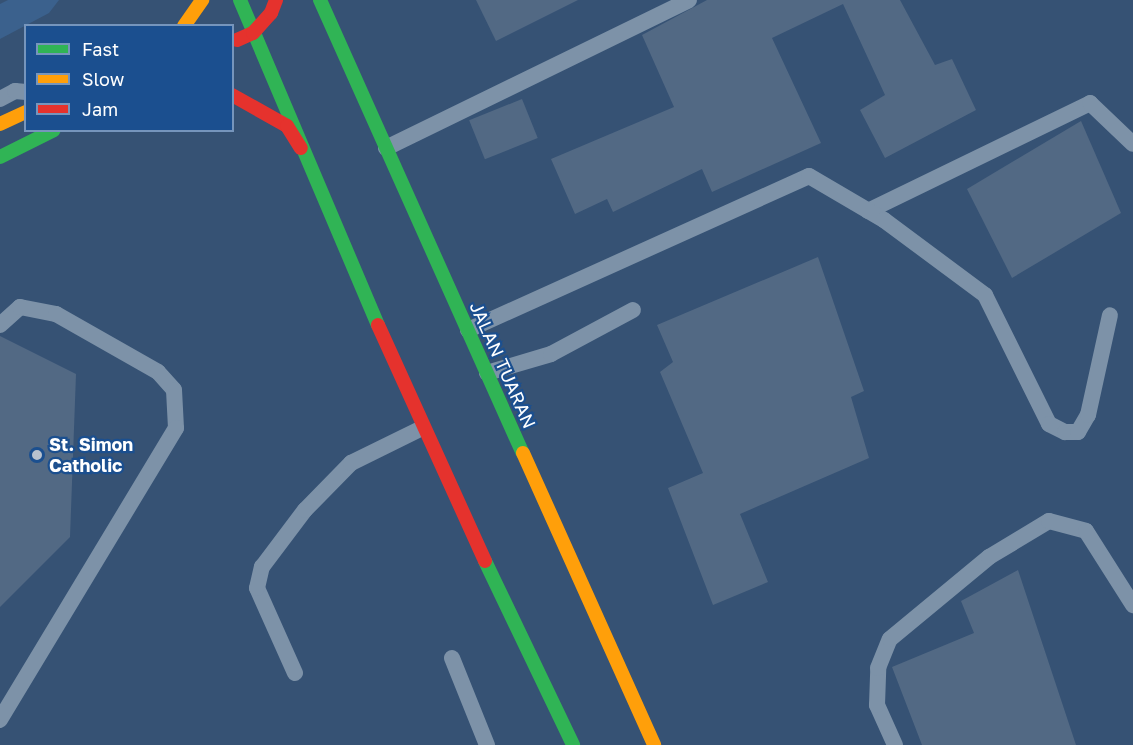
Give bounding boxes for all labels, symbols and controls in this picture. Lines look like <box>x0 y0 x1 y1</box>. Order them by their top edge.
legend <box>24 24 234 132</box>
text: Fast <box>82 38 119 60</box>
text: Slow <box>82 68 124 90</box>
text: Jam <box>82 98 118 120</box>
street label: JALAN TUARAN <box>465 298 541 432</box>
place label: St. Simon Catholic <box>49 434 133 476</box>
marker: St. Simon Catholic <box>30 448 44 462</box>

